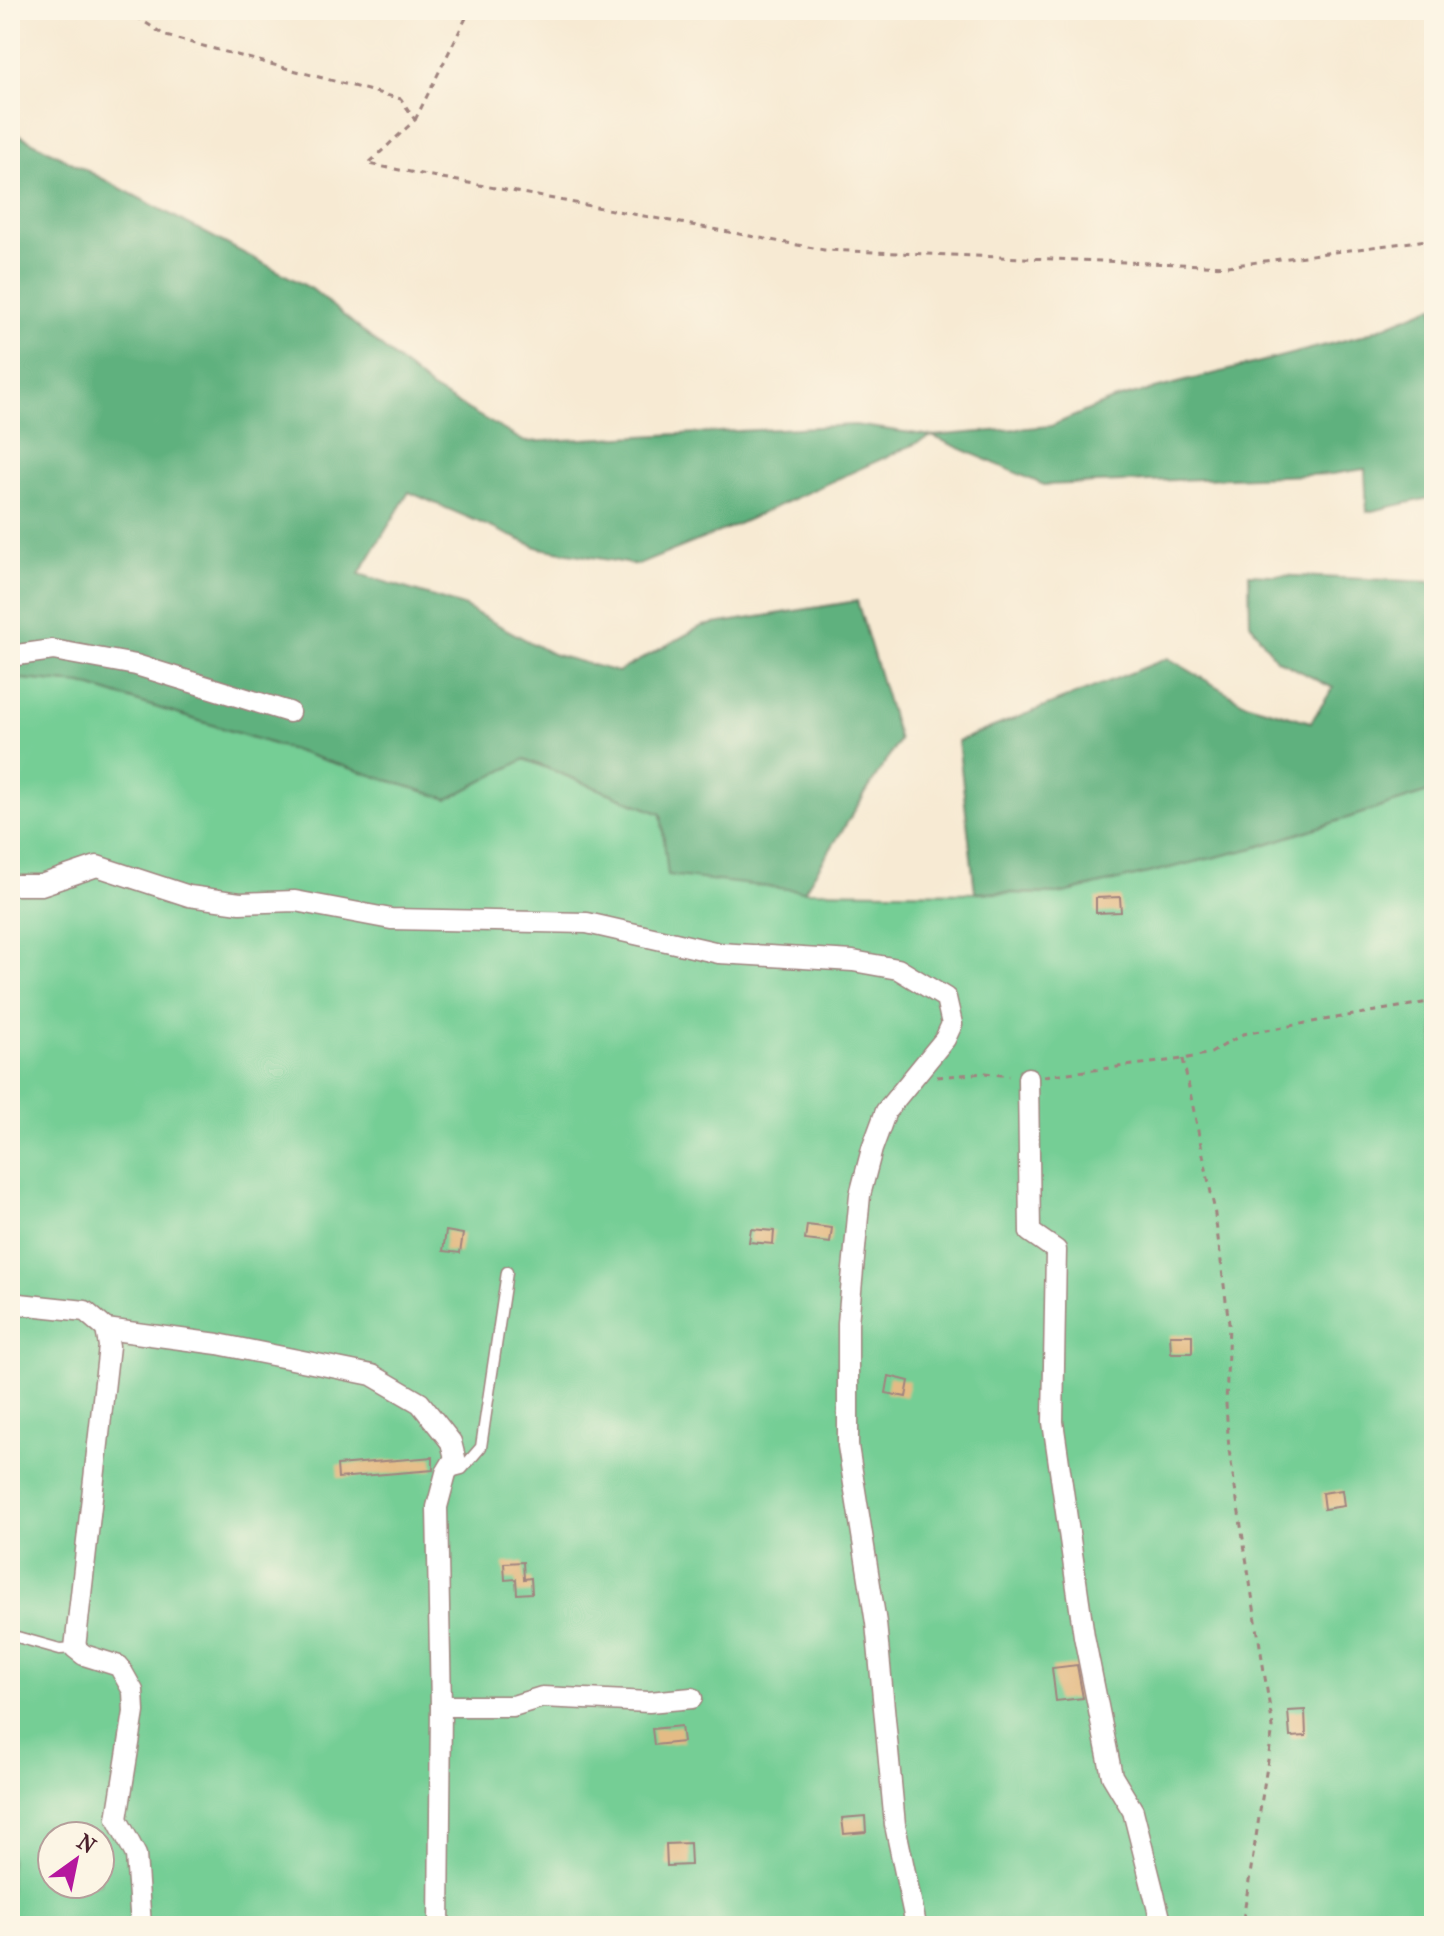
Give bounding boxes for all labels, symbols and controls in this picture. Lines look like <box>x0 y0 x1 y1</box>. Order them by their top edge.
north arrow <box>36 1820 116 1900</box>
text: N <box>72 1829 101 1860</box>

